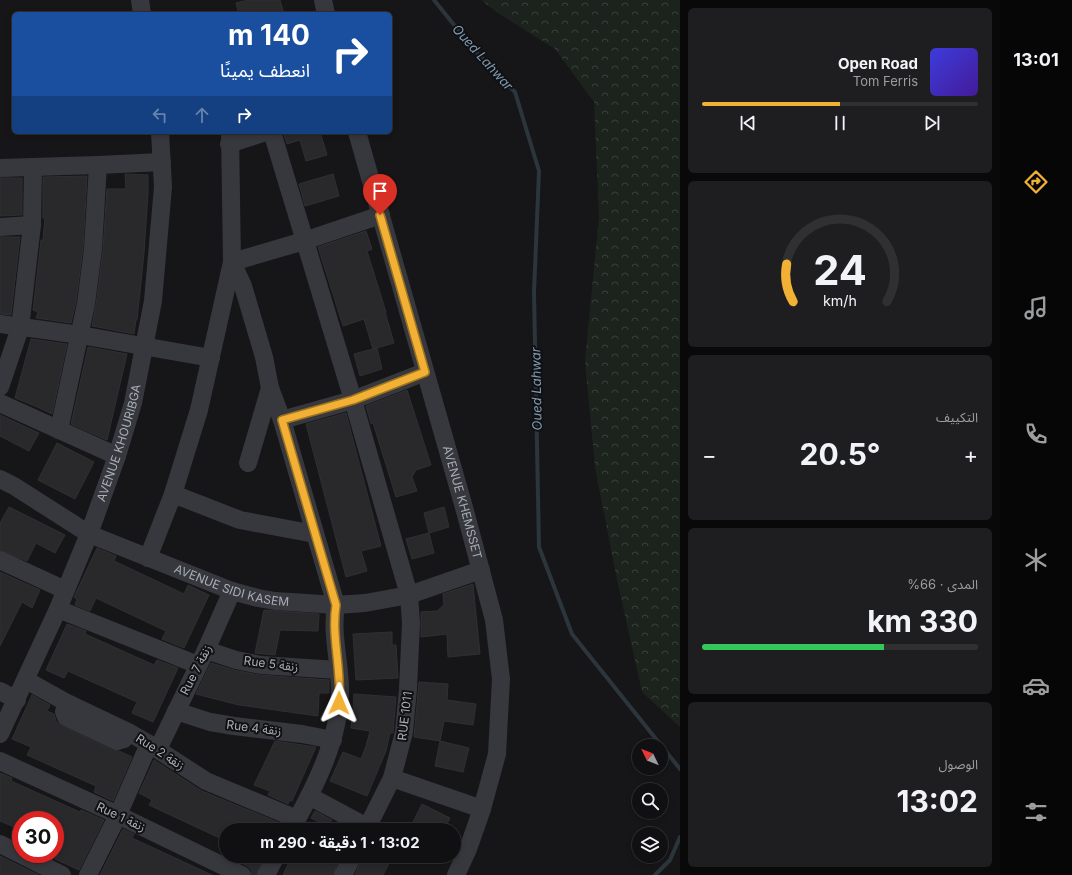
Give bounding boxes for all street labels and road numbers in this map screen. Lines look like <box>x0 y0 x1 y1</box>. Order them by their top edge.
street label: AVENUE KHOURIBGA <box>93 383 144 504</box>
street label: AVENUE KHEMSSET <box>440 444 485 561</box>
street label: AVENUE SIDI KASEM <box>172 561 290 609</box>
street label: Rue 7 زنقة <box>177 642 215 697</box>
street label: Rue 5 زنقة <box>243 653 299 674</box>
street label: RUE 1011 <box>394 690 415 741</box>
street label: Rue 4 زنقة <box>226 717 282 738</box>
street label: Rue 2 زنقة <box>133 730 187 773</box>
street label: Rue 1 زنقة <box>94 799 148 834</box>

